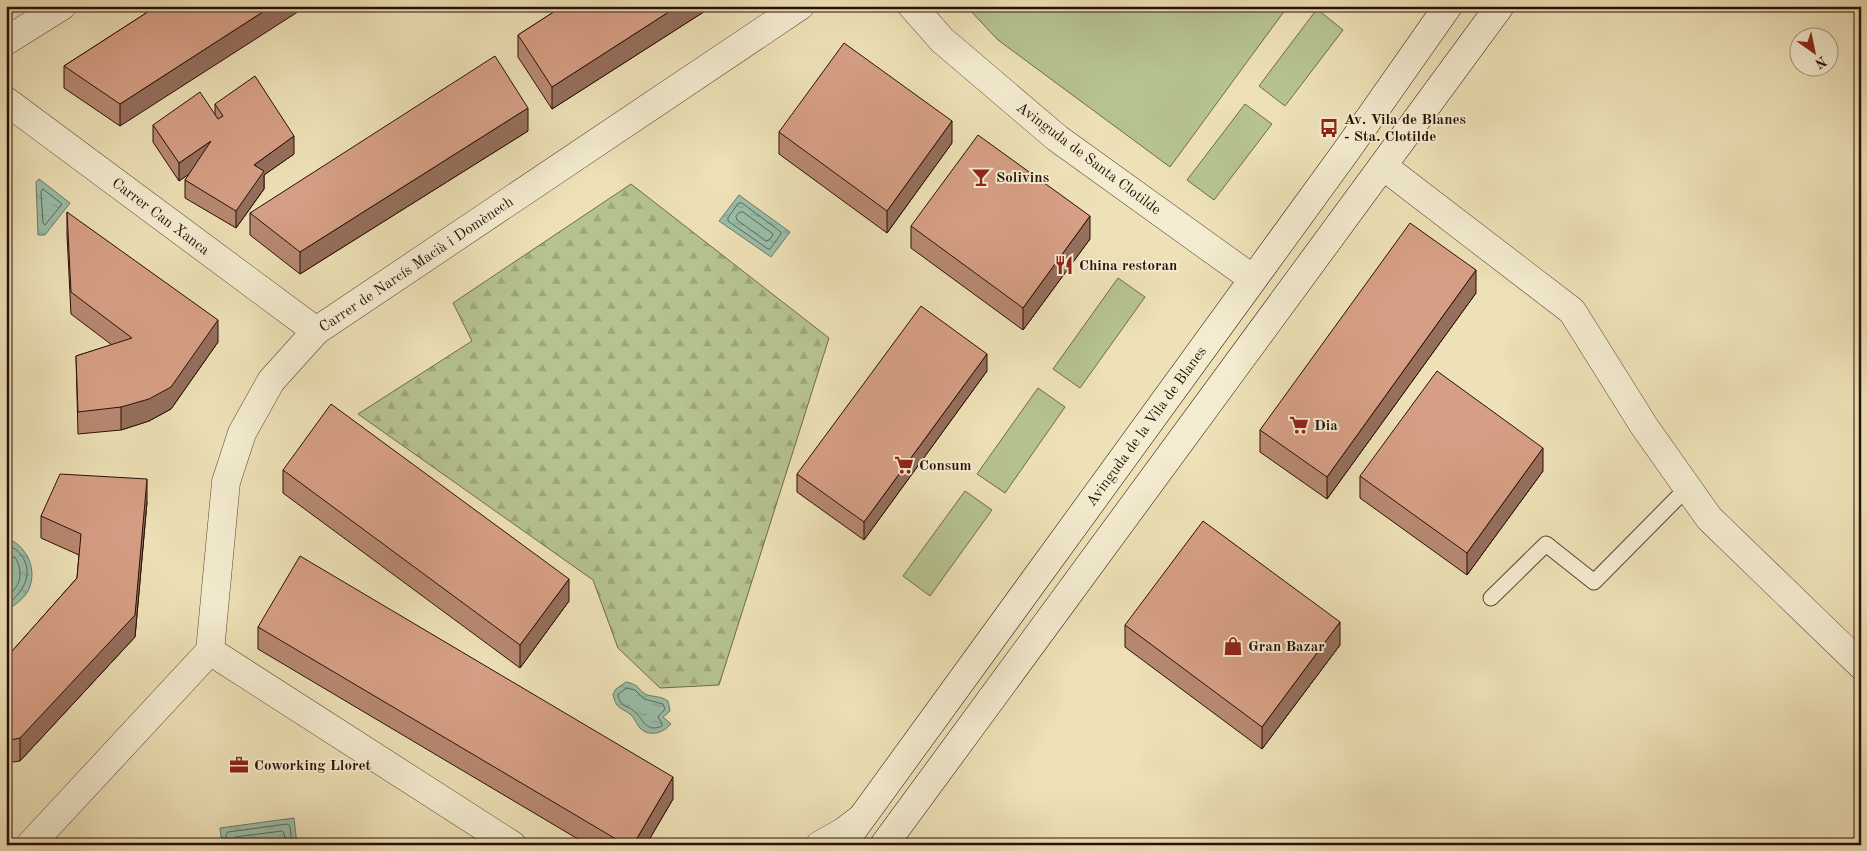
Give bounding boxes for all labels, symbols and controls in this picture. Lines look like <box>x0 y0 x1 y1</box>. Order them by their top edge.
north arrow <box>1790 28 1840 78</box>
text: N <box>1812 53 1829 71</box>
street label: Avinguda de Santa Clotilde <box>1013 100 1163 218</box>
place label: Av. Vila de Blanes - Sta. Clotilde <box>1344 113 1466 145</box>
bus stop icon: Av. Vila de Blanes - Sta. Clotilde <box>1318 117 1340 139</box>
bar icon: Solivins <box>970 166 992 188</box>
place label: Solivins <box>996 171 1049 186</box>
street label: Carrer Can Xanca <box>109 176 212 259</box>
street label: Carrer de Narcís Macià i Domènech <box>317 195 517 336</box>
restaurant icon: China restoran <box>1053 254 1075 276</box>
place label: China restoran <box>1079 259 1177 274</box>
street label: Avinguda de la Vila de Blanes <box>1084 344 1210 510</box>
supermarket icon: Dia <box>1288 414 1310 436</box>
place label: Dia <box>1314 419 1338 434</box>
supermarket icon: Consum <box>893 454 915 476</box>
place label: Consum <box>919 459 972 474</box>
shop icon: Gran Bazar <box>1222 635 1244 657</box>
place label: Gran Bazar <box>1248 640 1325 655</box>
office icon: Coworking Lloret <box>228 754 250 776</box>
place label: Coworking Lloret <box>254 759 372 774</box>

